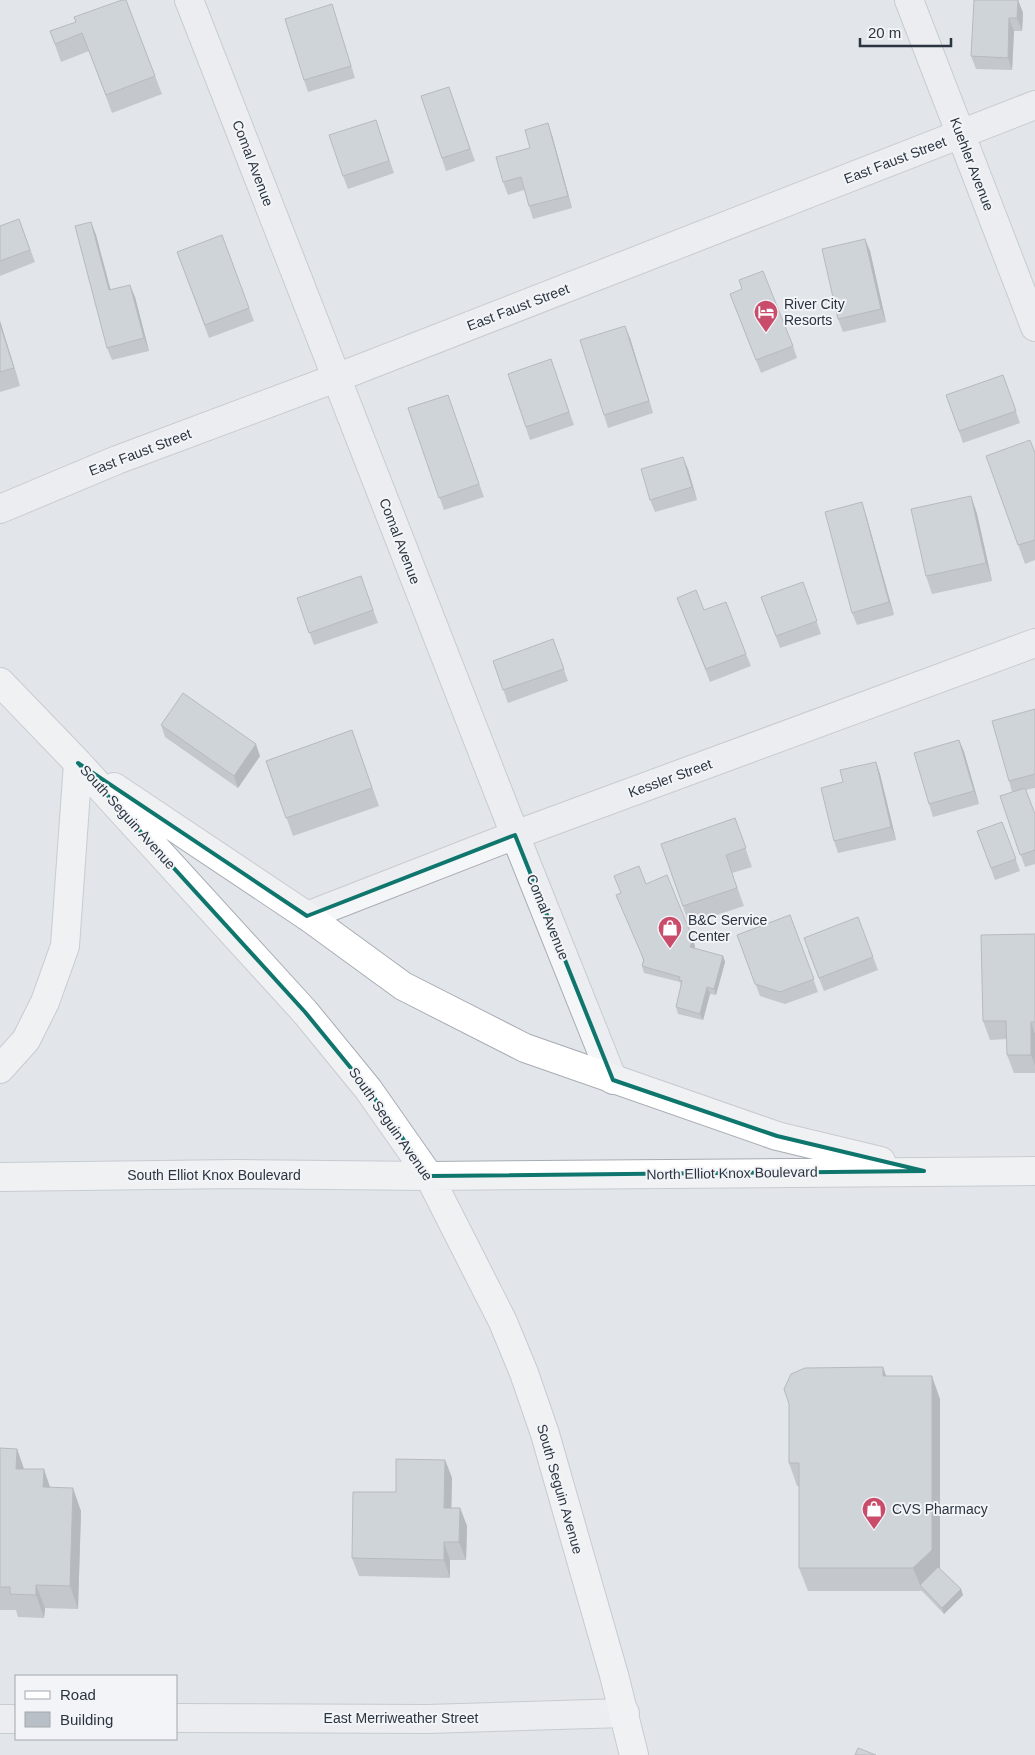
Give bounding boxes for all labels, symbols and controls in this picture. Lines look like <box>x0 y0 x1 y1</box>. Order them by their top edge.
scale bar <box>860 15 951 47</box>
text: 20 m <box>868 24 901 41</box>
street label: Kuehler Avenue <box>947 115 997 213</box>
street label: Comal Avenue <box>229 118 277 208</box>
street label: East Faust Street <box>842 133 948 187</box>
street label: East Faust Street <box>465 280 571 334</box>
place label: River City Resorts <box>784 296 845 328</box>
hotel icon: River City Resorts <box>753 299 779 333</box>
street label: East Faust Street <box>87 425 193 479</box>
street label: Comal Avenue <box>376 496 424 586</box>
street label: Kessler Street <box>626 755 714 801</box>
street label: South Seguin Avenue <box>77 762 179 872</box>
street label: Comal Avenue <box>524 872 573 962</box>
place label: B&C Service Center <box>688 912 768 944</box>
shop icon: B&C Service Center <box>657 915 683 949</box>
street label: South Seguin Avenue <box>346 1064 436 1184</box>
street label: North Elliot Knox Boulevard <box>646 1164 818 1182</box>
street label: South Elliot Knox Boulevard <box>127 1167 301 1183</box>
street label: South Seguin Avenue <box>534 1422 586 1556</box>
shop icon: CVS Pharmacy <box>861 1496 887 1530</box>
place label: CVS Pharmacy <box>892 1501 988 1517</box>
legend <box>15 1675 178 1740</box>
text: Road <box>60 1686 96 1703</box>
street label: East Merriweather Street <box>324 1710 479 1726</box>
text: Building <box>60 1711 113 1728</box>

